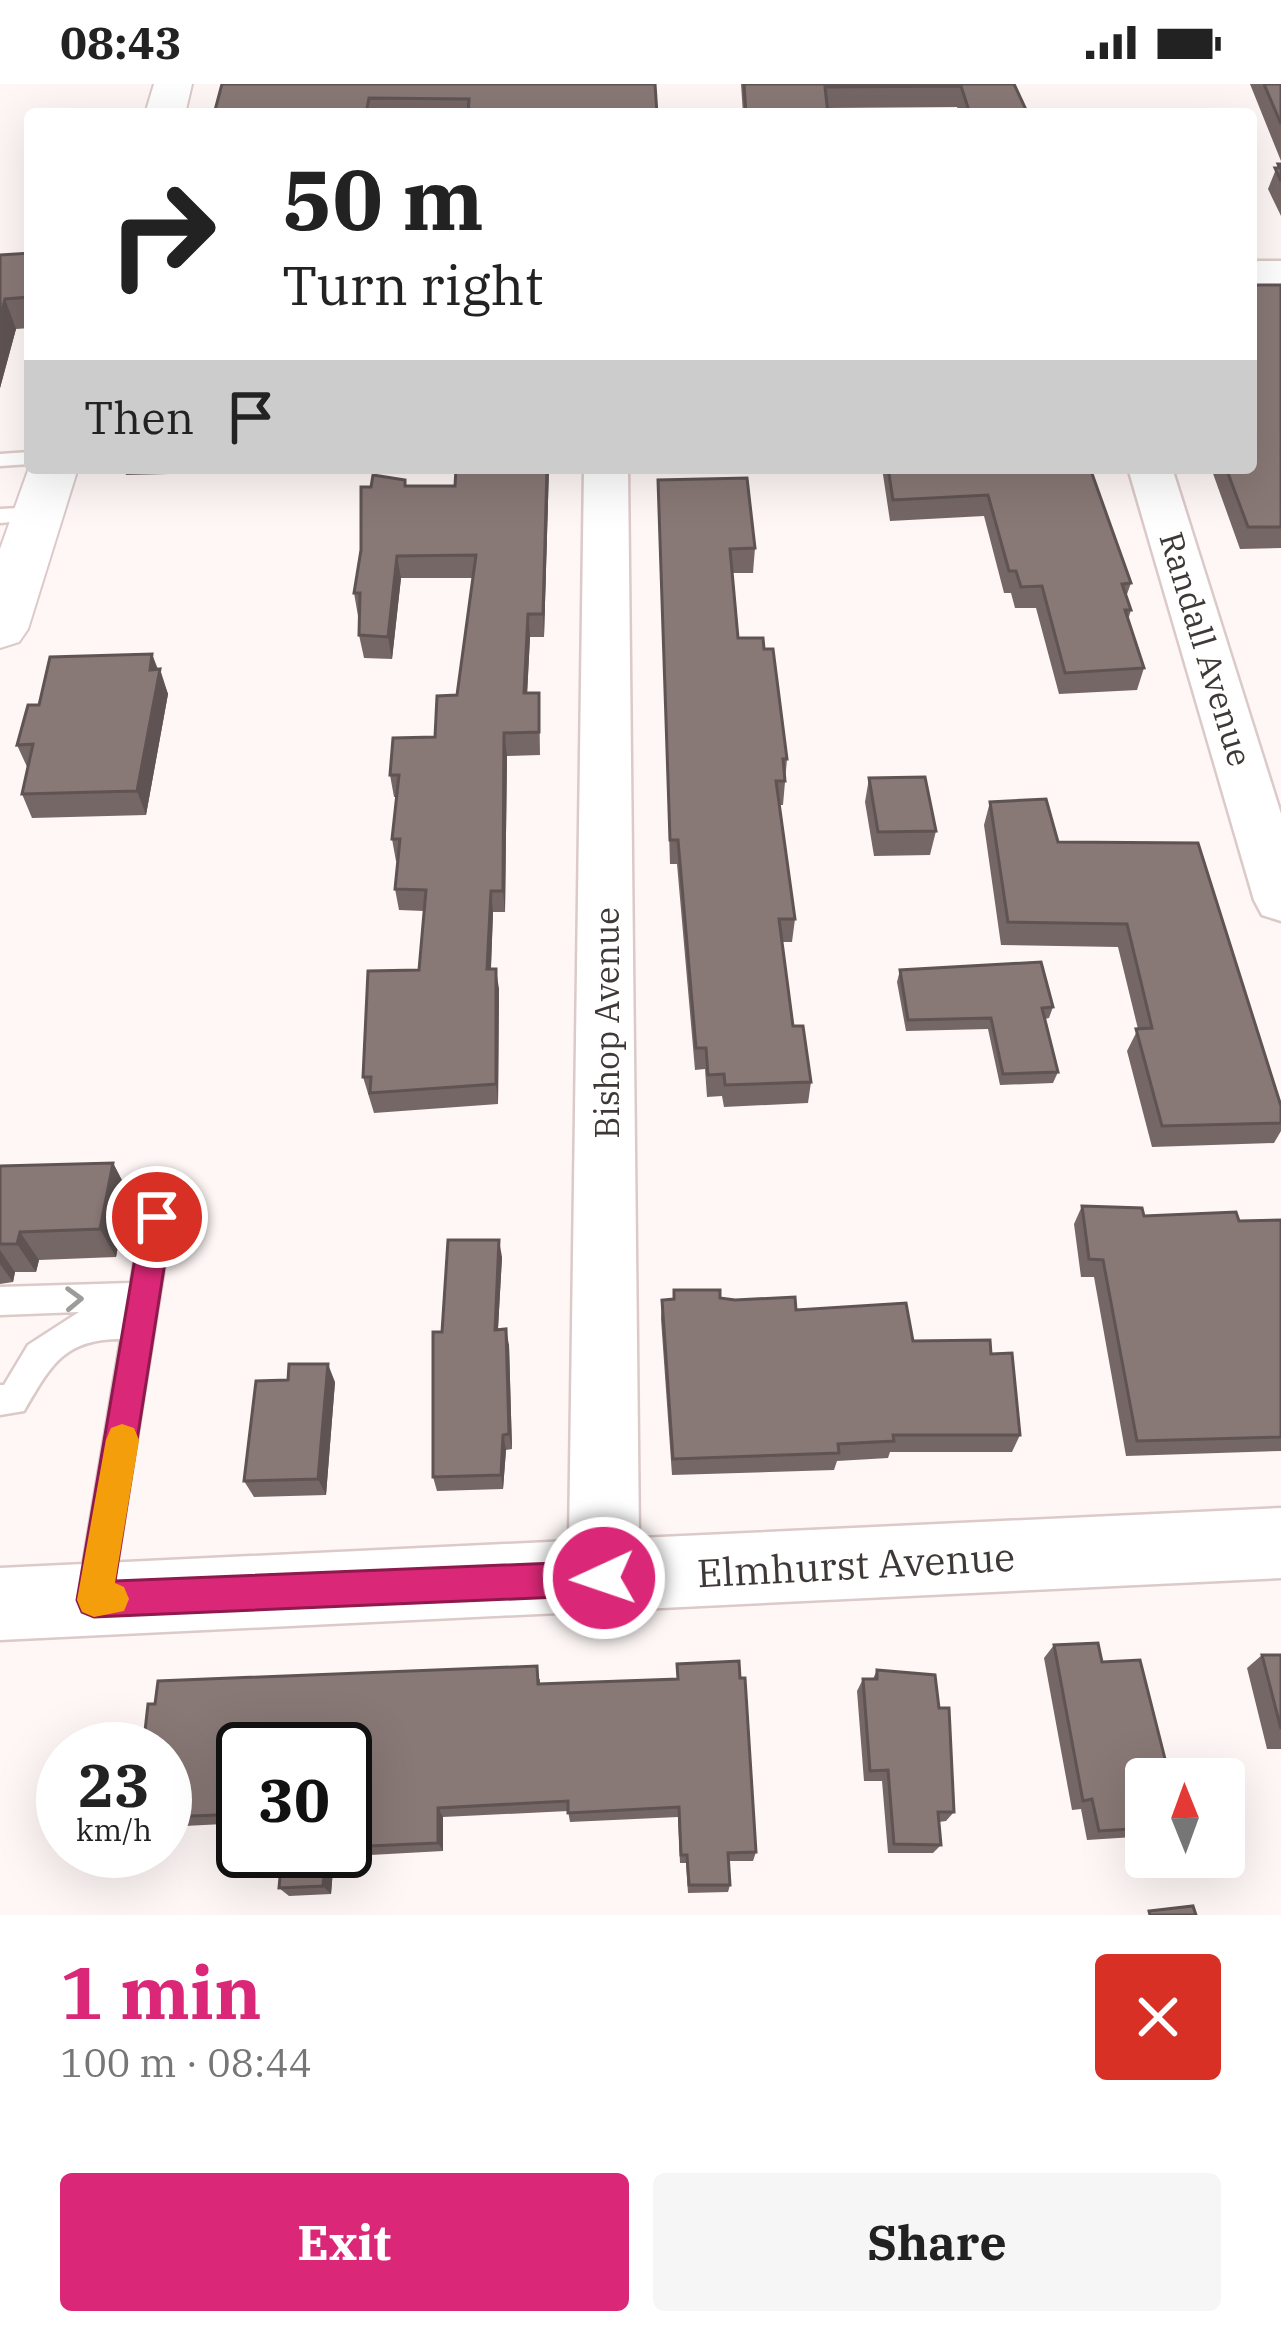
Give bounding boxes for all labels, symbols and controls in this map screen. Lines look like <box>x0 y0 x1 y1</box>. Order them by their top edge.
text: 08:43 <box>60 13 182 71</box>
text: 50 m <box>282 144 484 253</box>
icon: right <box>84 156 240 312</box>
text: Turn right <box>282 250 544 320</box>
icon: arrive <box>218 384 284 450</box>
text: Then <box>84 388 194 446</box>
street label: Randall Avenue <box>1150 526 1263 771</box>
street label: Bishop Avenue <box>585 907 628 1139</box>
pin <box>106 1166 208 1268</box>
icon: arrive <box>124 1184 190 1250</box>
one-way arrow <box>65 1286 84 1312</box>
position arrow <box>541 1515 667 1641</box>
street label: Elmhurst Avenue <box>696 1531 1016 1598</box>
speed limit sign: 30 <box>216 1722 372 1878</box>
text: 23 <box>78 1745 150 1824</box>
north arrow <box>1125 1758 1245 1878</box>
map controls <box>1125 1758 1245 1878</box>
text: km/h <box>76 1810 152 1849</box>
text: 1 min <box>60 1945 262 2039</box>
button: close <box>1095 1954 1221 2080</box>
text: 100 m · 08:44 <box>60 2037 312 2088</box>
button: Exit <box>60 2173 629 2311</box>
button: Share <box>653 2173 1221 2311</box>

